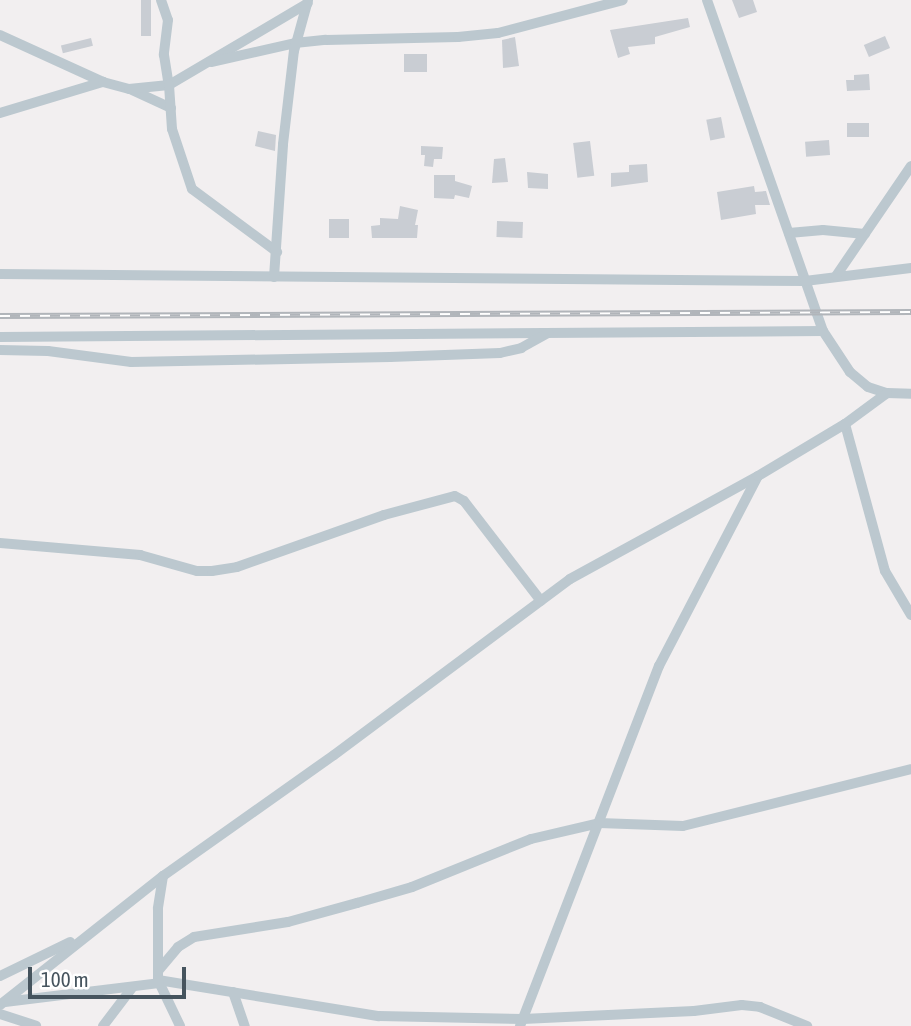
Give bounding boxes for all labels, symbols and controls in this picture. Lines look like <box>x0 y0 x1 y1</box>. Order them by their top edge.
scale bar <box>32 953 189 997</box>
text: 100 m <box>41 967 89 991</box>

